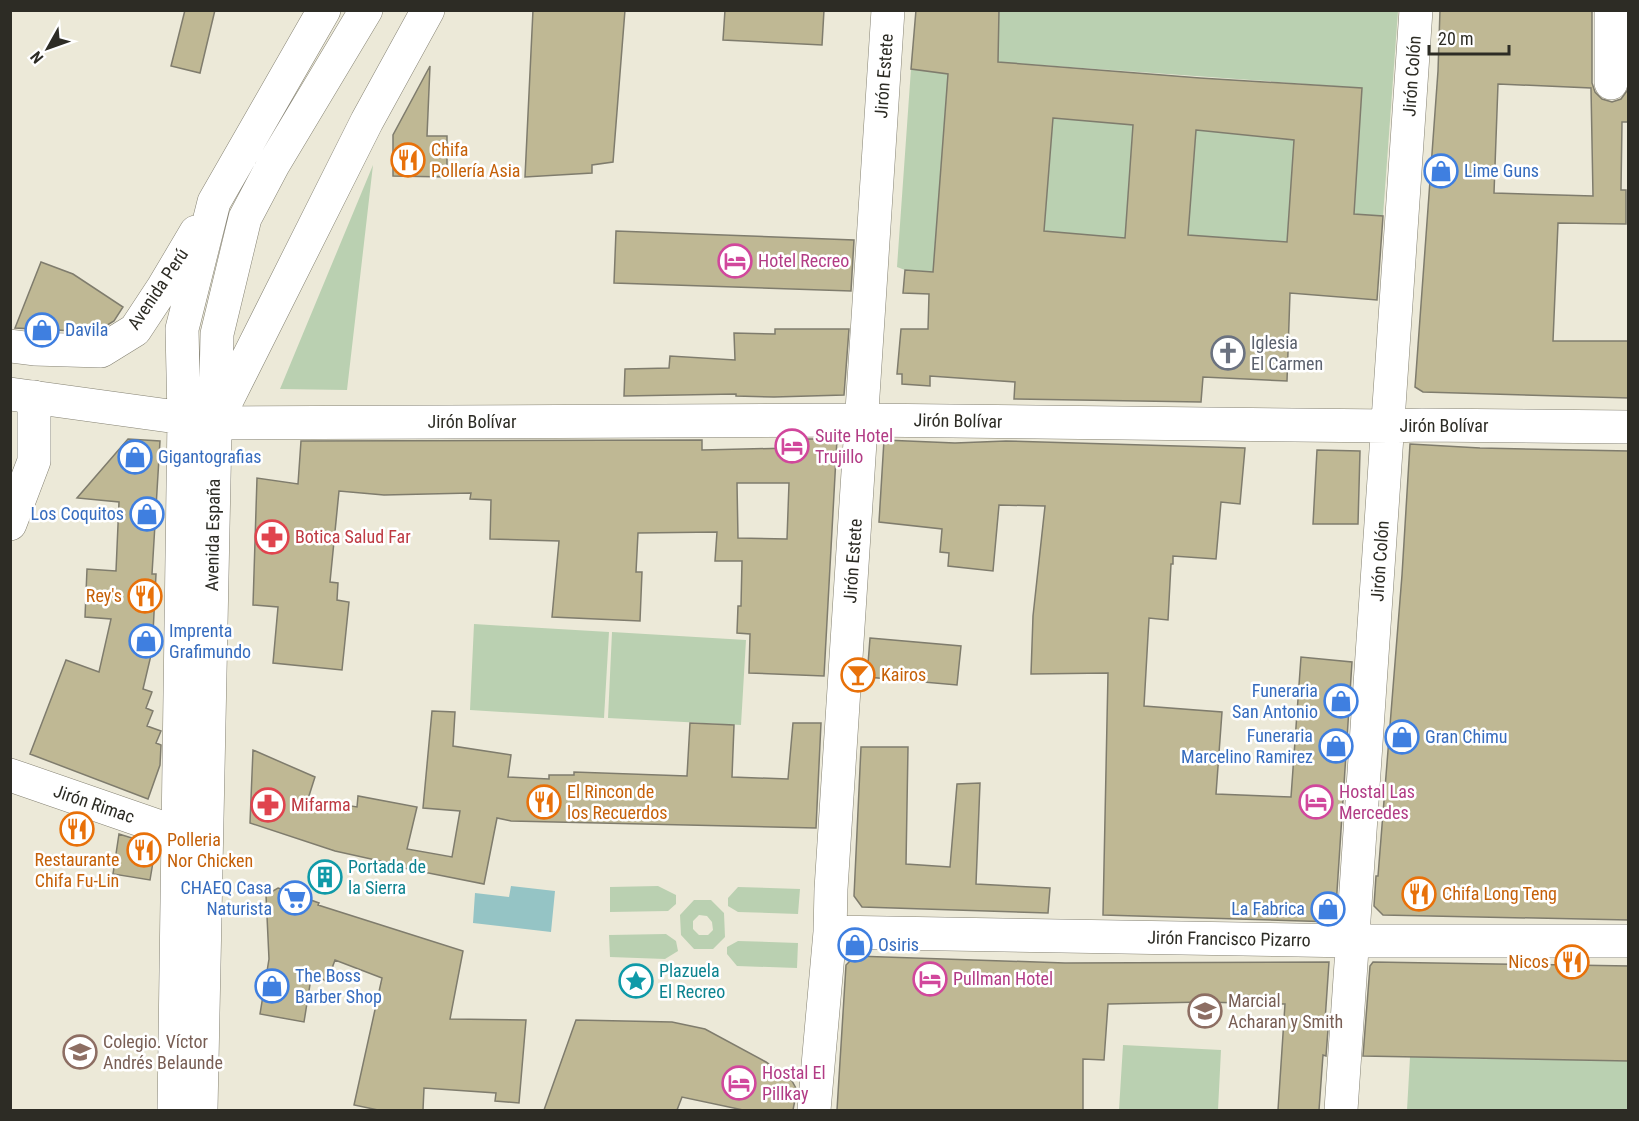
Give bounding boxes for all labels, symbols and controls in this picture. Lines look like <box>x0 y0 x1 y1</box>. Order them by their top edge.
north arrow <box>18 18 78 78</box>
scale bar <box>1429 18 1508 56</box>
text: 20 m <box>1438 28 1473 49</box>
street label: Jirón Estete <box>870 33 897 119</box>
street label: Jirón Colón <box>1398 35 1425 117</box>
text: N <box>26 47 47 67</box>
place label: Chifa Pollería Asia <box>431 139 520 181</box>
restaurant icon: Chifa Pollería Asia <box>390 142 426 178</box>
shop icon: Lime Guns <box>1423 153 1459 189</box>
place label: Lime Guns <box>1464 160 1539 181</box>
hotel icon: Hotel Recreo <box>717 243 753 279</box>
street label: Avenida Perú <box>123 244 192 333</box>
place label: Hotel Recreo <box>758 250 849 271</box>
shop icon: Davila <box>24 312 60 348</box>
place label: Davila <box>65 319 108 340</box>
place label: Iglesia El Carmen <box>1251 332 1323 374</box>
church icon: Iglesia El Carmen <box>1210 335 1246 371</box>
street label: Jirón Bolívar <box>913 409 1003 432</box>
street label: Jirón Bolívar <box>428 411 517 432</box>
street label: Jirón Bolívar <box>1400 415 1489 436</box>
place label: Suite Hotel Trujillo <box>815 425 893 467</box>
hotel icon: Suite Hotel Trujillo <box>774 428 810 464</box>
shop icon: Gigantografias <box>117 439 153 475</box>
place label: Gigantografias <box>158 446 261 467</box>
street label: Avenida España <box>201 479 224 591</box>
shop icon: Los Coquitos <box>129 496 165 532</box>
place label: Los Coquitos <box>31 503 124 524</box>
street label: Jirón Estete <box>839 518 866 604</box>
pharmacy icon: Botica Salud Far <box>254 519 290 555</box>
street label: Jirón Colón <box>1366 520 1393 602</box>
place label: Botica Salud Far <box>295 526 411 547</box>
restaurant icon: Rey's <box>127 578 163 614</box>
place label: Rey's <box>86 585 122 606</box>
place label: Imprenta Grafimundo <box>169 620 251 662</box>
shop icon: Imprenta Grafimundo <box>128 623 164 659</box>
bar icon: Kairos <box>840 657 876 693</box>
place label: Kairos <box>881 664 926 685</box>
place label: Funeraria San Antonio <box>1232 680 1318 722</box>
shop icon: Funeraria San Antonio <box>1323 683 1359 719</box>
shop icon: Gran Chimu <box>1384 719 1420 755</box>
place label: Funeraria Marcelino Ramirez <box>1181 725 1313 767</box>
place label: Gran Chimu <box>1425 726 1508 747</box>
shop icon: Funeraria Marcelino Ramirez <box>1318 728 1354 764</box>
street label: Jirón Rimac <box>51 780 137 827</box>
place label: El Rincon de los Recuerdos <box>567 781 667 823</box>
place label: Hostal Las Mercedes <box>1339 781 1415 823</box>
restaurant icon: El Rincon de los Recuerdos <box>526 784 562 820</box>
hotel icon: Hostal Las Mercedes <box>1298 784 1334 820</box>
pharmacy icon: Mifarma <box>250 787 286 823</box>
place label: Mifarma <box>291 794 351 815</box>
restaurant icon: Restaurante Chifa Fu-Lin <box>59 811 95 847</box>
place label: Polleria Nor Chicken <box>167 829 253 871</box>
restaurant icon: Polleria Nor Chicken <box>126 832 162 868</box>
place label: Restaurante Chifa Fu-Lin <box>34 849 120 891</box>
place label: Portada de la Sierra <box>348 856 426 898</box>
building icon: Portada de la Sierra <box>307 859 343 895</box>
restaurant icon: Chifa Long Teng <box>1401 876 1437 912</box>
place label: CHAEQ Casa Naturista <box>181 877 272 919</box>
supermarket icon: CHAEQ Casa Naturista <box>277 880 313 916</box>
place label: Chifa Long Teng <box>1442 883 1557 904</box>
shop icon: La Fabrica <box>1310 891 1346 927</box>
place label: La Fabrica <box>1231 898 1305 919</box>
shop icon: Osiris <box>837 927 873 963</box>
street label: Jirón Francisco Pizarro <box>1147 927 1311 950</box>
place label: Osiris <box>878 934 919 955</box>
restaurant icon: Nicos <box>1554 944 1590 980</box>
place label: Nicos <box>1508 951 1549 972</box>
place label: Plazuela El Recreo <box>659 960 725 1002</box>
hotel icon: Pullman Hotel <box>912 961 948 997</box>
place icon: Plazuela El Recreo <box>618 963 654 999</box>
place label: The Boss Barber Shop <box>295 965 382 1007</box>
shop icon: The Boss Barber Shop <box>254 968 290 1004</box>
place label: Pullman Hotel <box>953 968 1053 989</box>
place label: Marcial Acharan y Smith <box>1228 990 1343 1032</box>
school or university icon: Marcial Acharan y Smith <box>1187 993 1223 1029</box>
place label: Colegio. Víctor Andrés Belaunde <box>103 1031 223 1073</box>
school or university icon: Colegio. Víctor Andrés Belaunde <box>62 1034 98 1070</box>
place label: Hostal El Pillkay <box>762 1062 826 1104</box>
hotel icon: Hostal El Pillkay <box>721 1065 757 1101</box>

